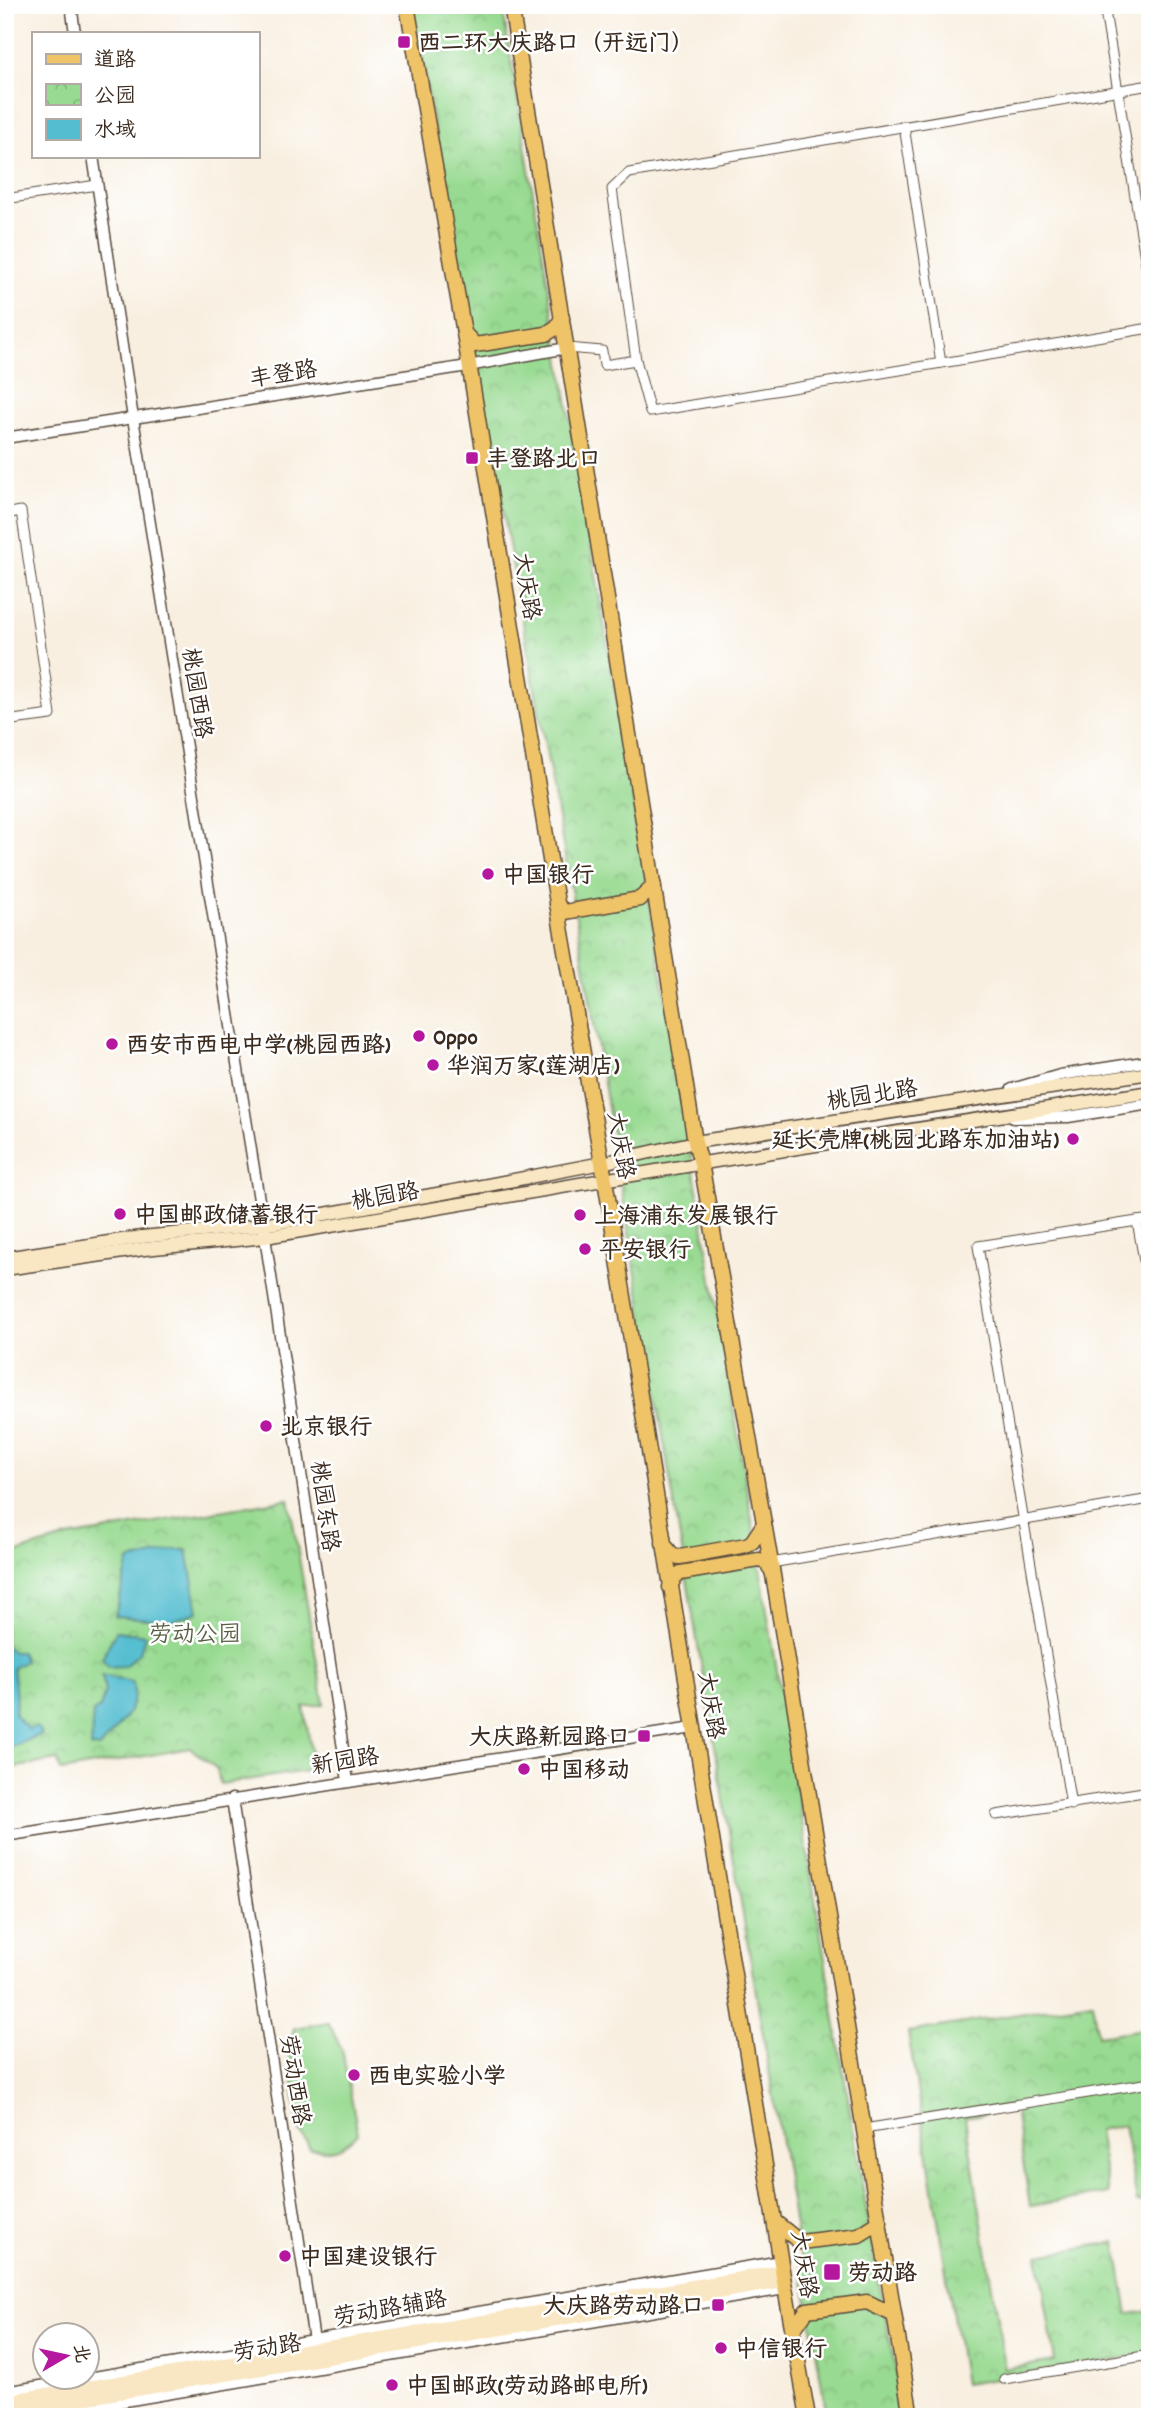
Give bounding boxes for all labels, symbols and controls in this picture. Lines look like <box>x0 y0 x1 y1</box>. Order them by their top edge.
place label: 西二环大庆路口（开远门） <box>418 29 694 62</box>
legend <box>32 32 259 158</box>
marker: 西二环大庆路口（开远门） <box>396 34 412 50</box>
text: 道路 <box>94 47 136 77</box>
text: 公园 <box>94 83 136 113</box>
text: 水域 <box>94 117 136 147</box>
street label: 丰登路 <box>247 355 320 398</box>
place label: 丰登路北口 <box>486 445 601 478</box>
marker: 丰登路北口 <box>464 450 480 466</box>
street label: 大庆路 <box>503 550 546 623</box>
street label: 桃园西路 <box>171 646 218 742</box>
place label: 中国银行 <box>502 861 594 894</box>
marker: 中国银行 <box>480 866 496 882</box>
place label: Oppo <box>433 1023 478 1056</box>
marker: Oppo <box>411 1028 427 1044</box>
place label: 西安市西电中学(桃园西路) <box>126 1031 391 1064</box>
marker: 西安市西电中学(桃园西路) <box>104 1036 120 1052</box>
place label: 华润万家(莲湖店) <box>447 1052 620 1085</box>
marker: 华润万家(莲湖店) <box>425 1057 441 1073</box>
street label: 桃园北路 <box>825 1074 921 1121</box>
street label: 大庆路 <box>596 1109 641 1182</box>
place label: 延长壳牌(桃园北路东加油站) <box>772 1126 1059 1159</box>
marker: 延长壳牌(桃园北路东加油站) <box>1065 1131 1081 1147</box>
street label: 桃园路 <box>349 1176 422 1221</box>
place label: 中国邮政储蓄银行 <box>134 1201 318 1234</box>
place label: 上海浦东发展银行 <box>594 1202 778 1235</box>
marker: 中国邮政储蓄银行 <box>112 1206 128 1222</box>
marker: 上海浦东发展银行 <box>572 1207 588 1223</box>
place label: 平安银行 <box>599 1236 691 1269</box>
marker: 平安银行 <box>577 1241 593 1257</box>
place label: 北京银行 <box>280 1413 372 1446</box>
marker: 北京银行 <box>258 1418 274 1434</box>
street label: 桃园东路 <box>300 1459 345 1554</box>
park label: 劳动公园 <box>149 1620 241 1653</box>
street label: 大庆路 <box>687 1669 730 1742</box>
place label: 大庆路新园路口 <box>469 1723 630 1756</box>
marker: 大庆路新园路口 <box>636 1728 652 1744</box>
street label: 新园路 <box>309 1742 382 1785</box>
place label: 中国移动 <box>538 1756 630 1789</box>
marker: 中国移动 <box>516 1761 532 1777</box>
street label: 劳动西路 <box>269 2033 316 2129</box>
place label: 西电实验小学 <box>368 2062 506 2095</box>
marker: 西电实验小学 <box>346 2067 362 2083</box>
street label: 大庆路 <box>780 2228 823 2301</box>
place label: 中国建设银行 <box>299 2243 437 2276</box>
marker: 中国建设银行 <box>277 2248 293 2264</box>
place label: 劳动路 <box>848 2259 917 2292</box>
marker: 劳动路 <box>822 2262 842 2282</box>
street label: 劳动路辅路 <box>331 2284 450 2337</box>
place label: 大庆路劳动路口 <box>543 2292 704 2325</box>
marker: 大庆路劳动路口 <box>710 2297 726 2313</box>
north arrow <box>32 2320 102 2390</box>
street label: 劳动路 <box>231 2329 304 2372</box>
place label: 中信银行 <box>735 2335 827 2368</box>
marker: 中信银行 <box>713 2340 729 2356</box>
text: 北 <box>65 2342 94 2365</box>
place label: 中国邮政(劳动路邮电所) <box>406 2372 648 2405</box>
marker: 中国邮政(劳动路邮电所) <box>384 2377 400 2393</box>

